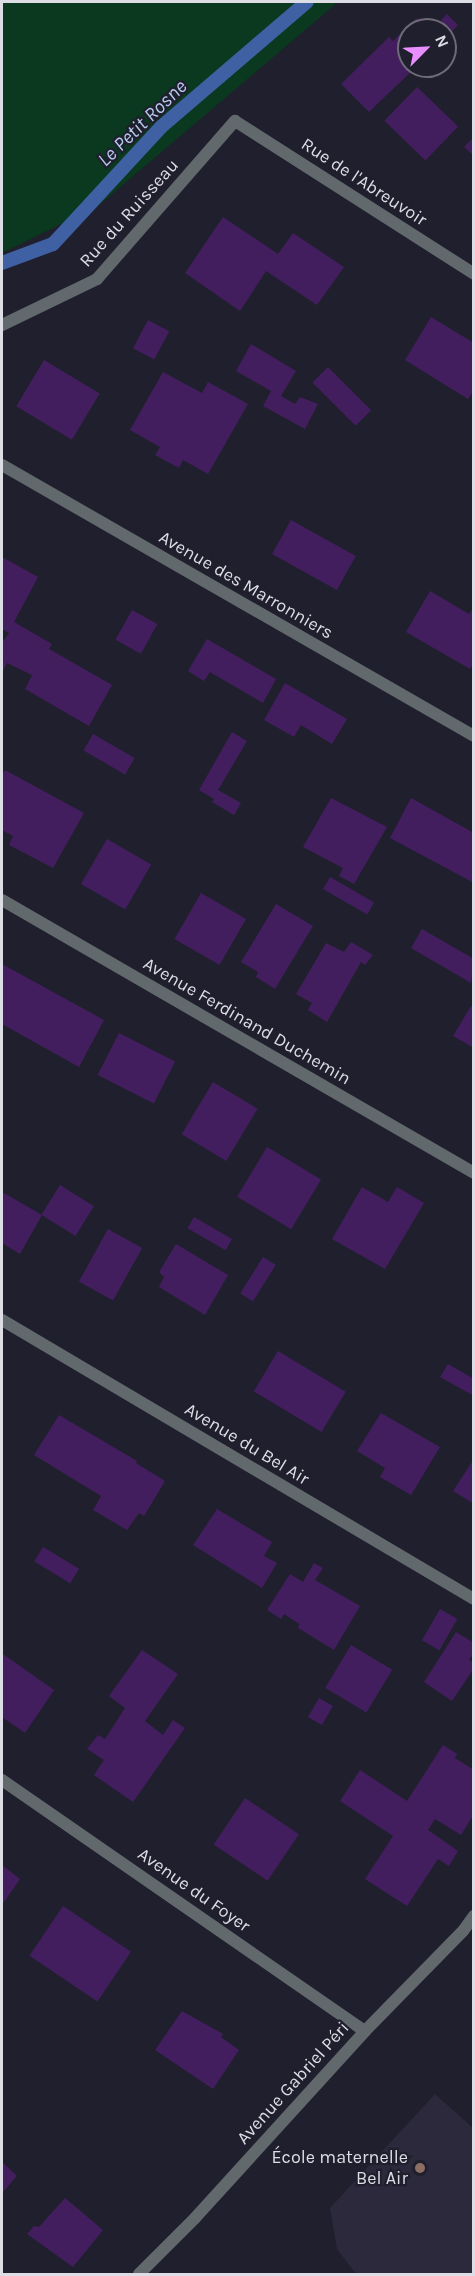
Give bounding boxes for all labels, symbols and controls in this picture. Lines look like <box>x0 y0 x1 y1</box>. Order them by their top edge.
north arrow <box>397 18 457 78</box>
text: N <box>431 32 453 50</box>
water label: Le Petit Rosne <box>92 74 192 172</box>
street label: Rue de l'Abreuvoir <box>297 133 431 231</box>
street label: Rue du Ruisseau <box>75 155 183 271</box>
street label: Avenue des Marronniers <box>155 526 337 644</box>
street label: Avenue Ferdinand Duchemin <box>139 953 355 1089</box>
street label: Avenue du Bel Air <box>181 1398 313 1490</box>
street label: Avenue du Foyer <box>134 1843 254 1937</box>
street label: Avenue Gabriel Péri <box>232 2017 354 2149</box>
place label: École maternelle Bel Air <box>272 2147 408 2190</box>
marker: École maternelle Bel Air <box>413 2161 427 2175</box>

